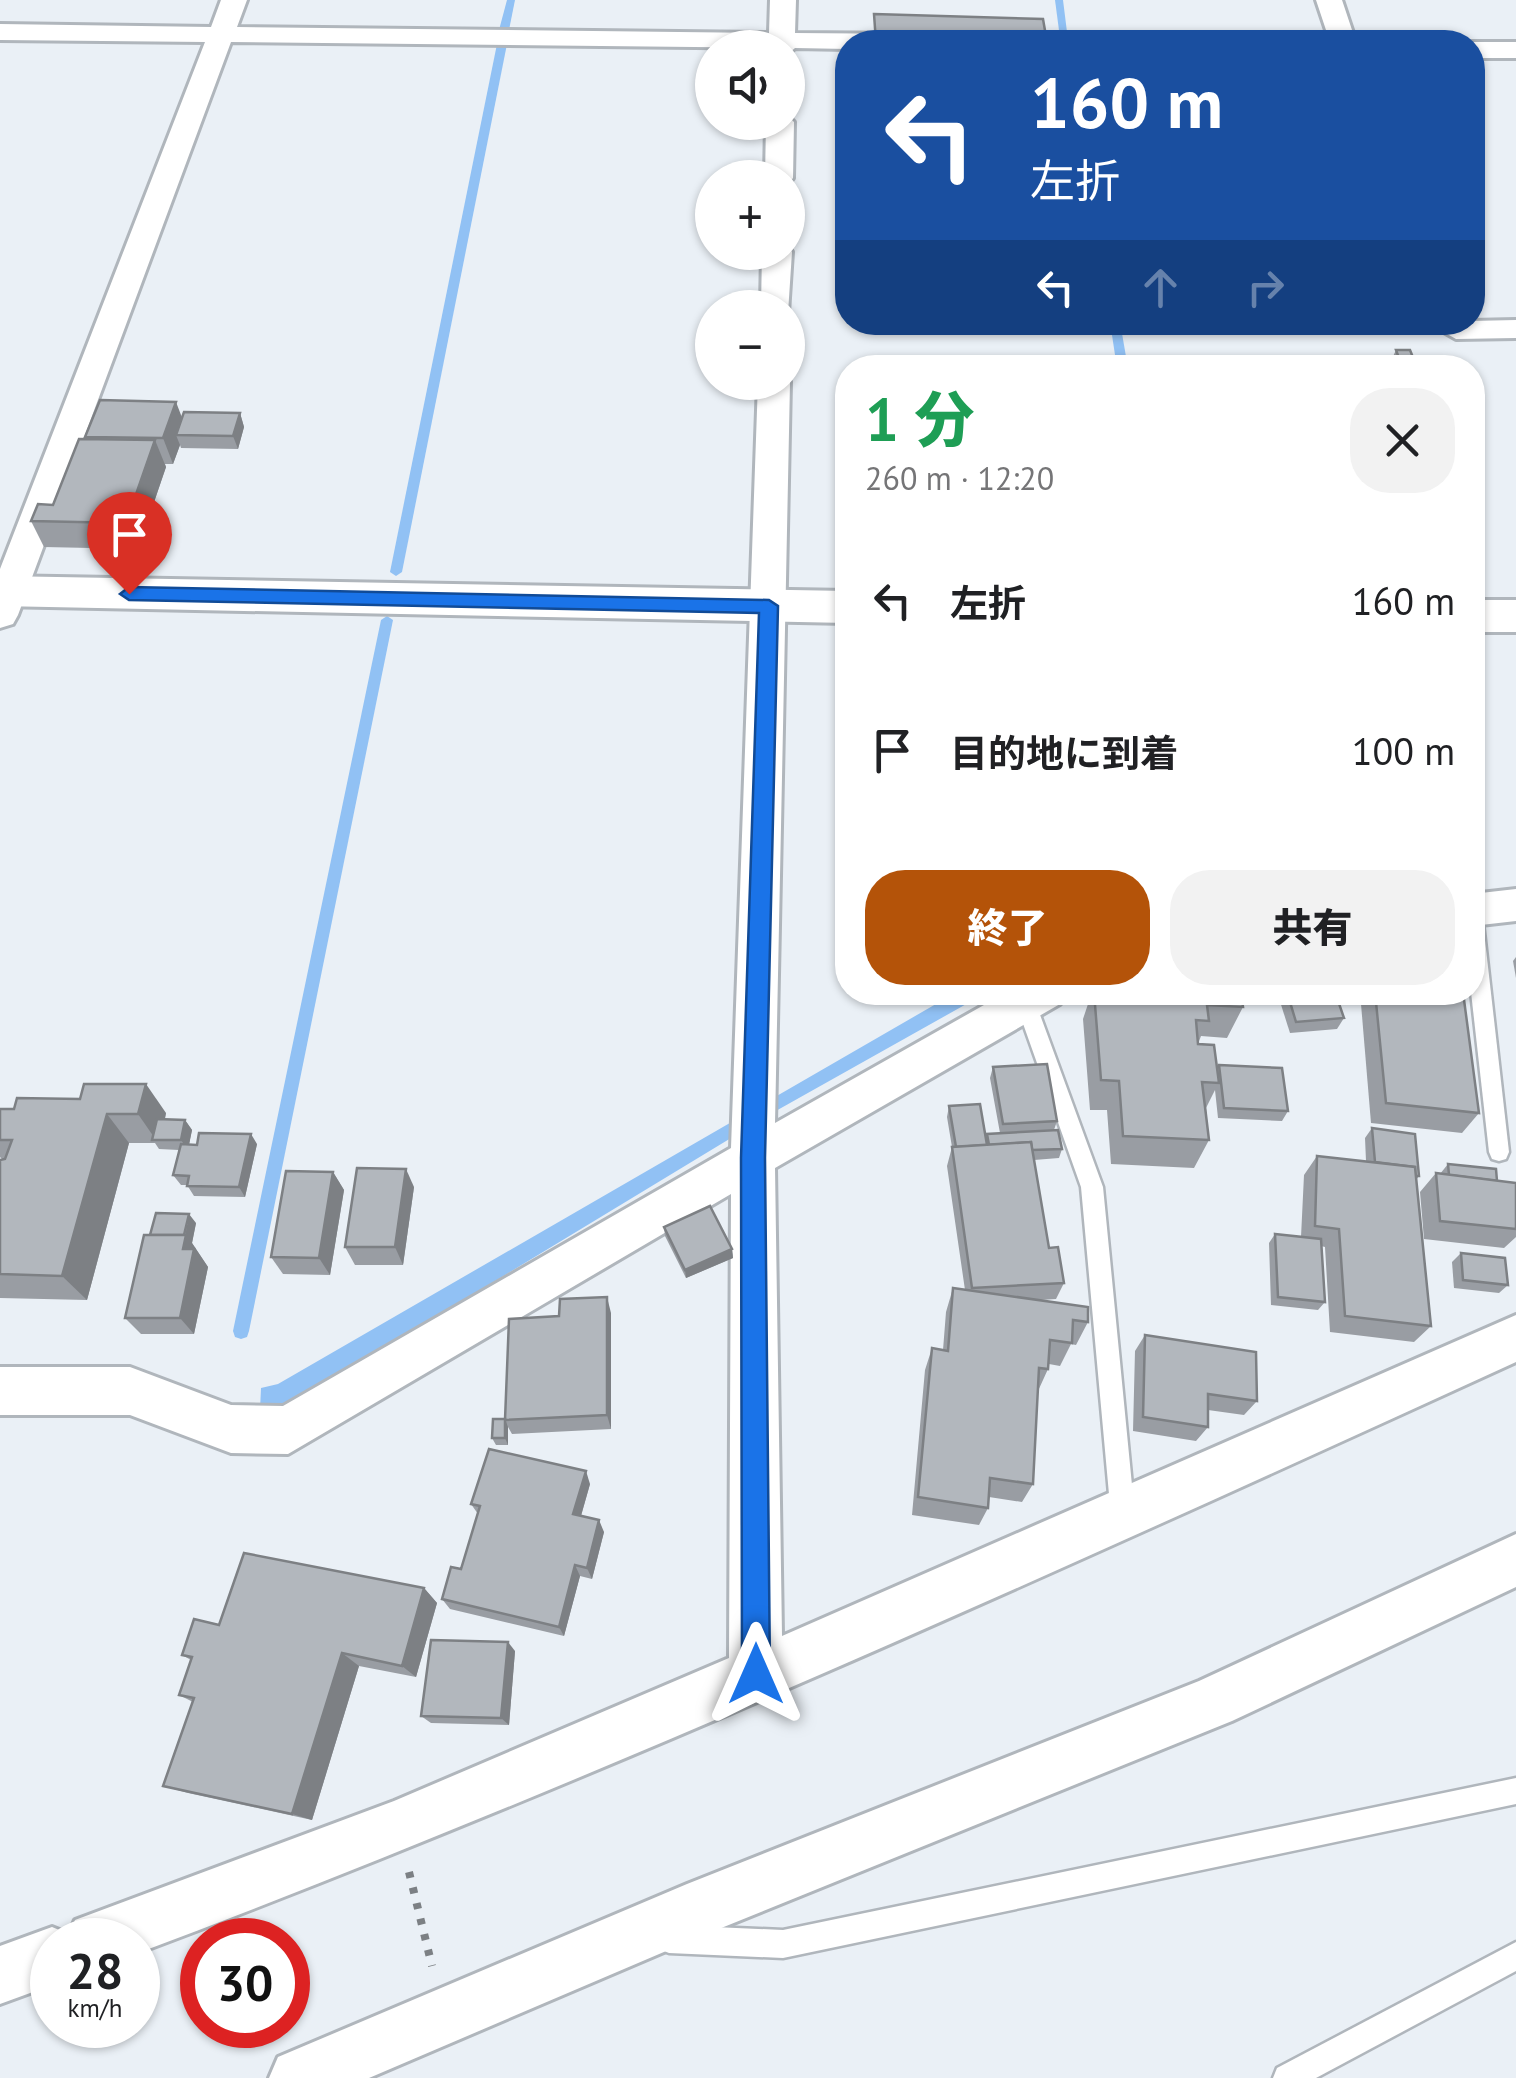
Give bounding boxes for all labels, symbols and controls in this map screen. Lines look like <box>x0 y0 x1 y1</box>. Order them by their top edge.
map controls <box>695 30 805 400</box>
button: sound <box>695 30 805 140</box>
text: 160 m <box>1030 57 1223 147</box>
icon: left <box>865 70 995 200</box>
text: 左折 <box>1030 151 1120 209</box>
button: + <box>695 160 805 270</box>
icon: left <box>1028 260 1083 315</box>
icon: ahead <box>1133 260 1188 315</box>
icon: right <box>1238 260 1293 315</box>
button: − <box>695 290 805 400</box>
text: 1 分 <box>865 380 974 458</box>
button: close <box>1350 388 1455 493</box>
text: 260 m · 12:20 <box>865 457 1054 499</box>
pin <box>87 492 172 595</box>
icon: arrive <box>102 507 157 562</box>
icon: left <box>865 573 920 628</box>
text: 160 m <box>1352 576 1455 625</box>
text: 左折 <box>950 578 1026 627</box>
icon: arrive <box>865 723 920 778</box>
text: 100 m <box>1352 726 1455 775</box>
text: 目的地に到着 <box>950 728 1178 777</box>
button: 終了 <box>865 870 1150 985</box>
button: 共有 <box>1170 870 1455 985</box>
position arrow <box>704 1622 808 1726</box>
speed limit sign: 30 <box>180 1918 310 2048</box>
text: 28 <box>67 1938 123 2003</box>
text: km/h <box>68 1992 122 2024</box>

